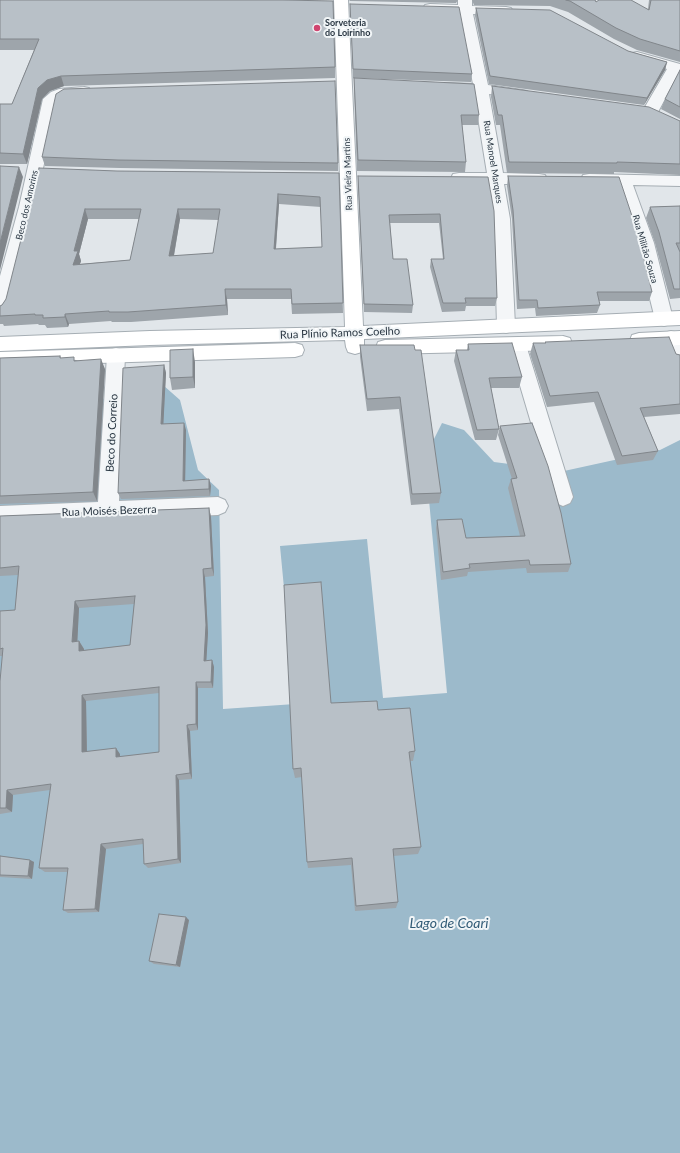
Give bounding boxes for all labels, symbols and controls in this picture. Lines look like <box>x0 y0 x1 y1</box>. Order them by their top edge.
place label: Sorveteria do Loirinho <box>325 18 370 39</box>
marker: Sorveteria do Loirinho <box>312 23 322 33</box>
street label: Rua Manoel Marques <box>481 120 505 204</box>
street label: Rua Vieira Martins <box>341 137 355 211</box>
street label: Beco dos Amorins <box>14 169 40 241</box>
street label: Rua Militão Souza <box>630 214 660 284</box>
street label: Rua Plínio Ramos Coelho <box>280 324 400 342</box>
street label: Beco do Correio <box>103 394 121 472</box>
street label: Rua Moisés Bezerra <box>61 503 157 519</box>
water label: Lago de Coari <box>409 915 489 931</box>

